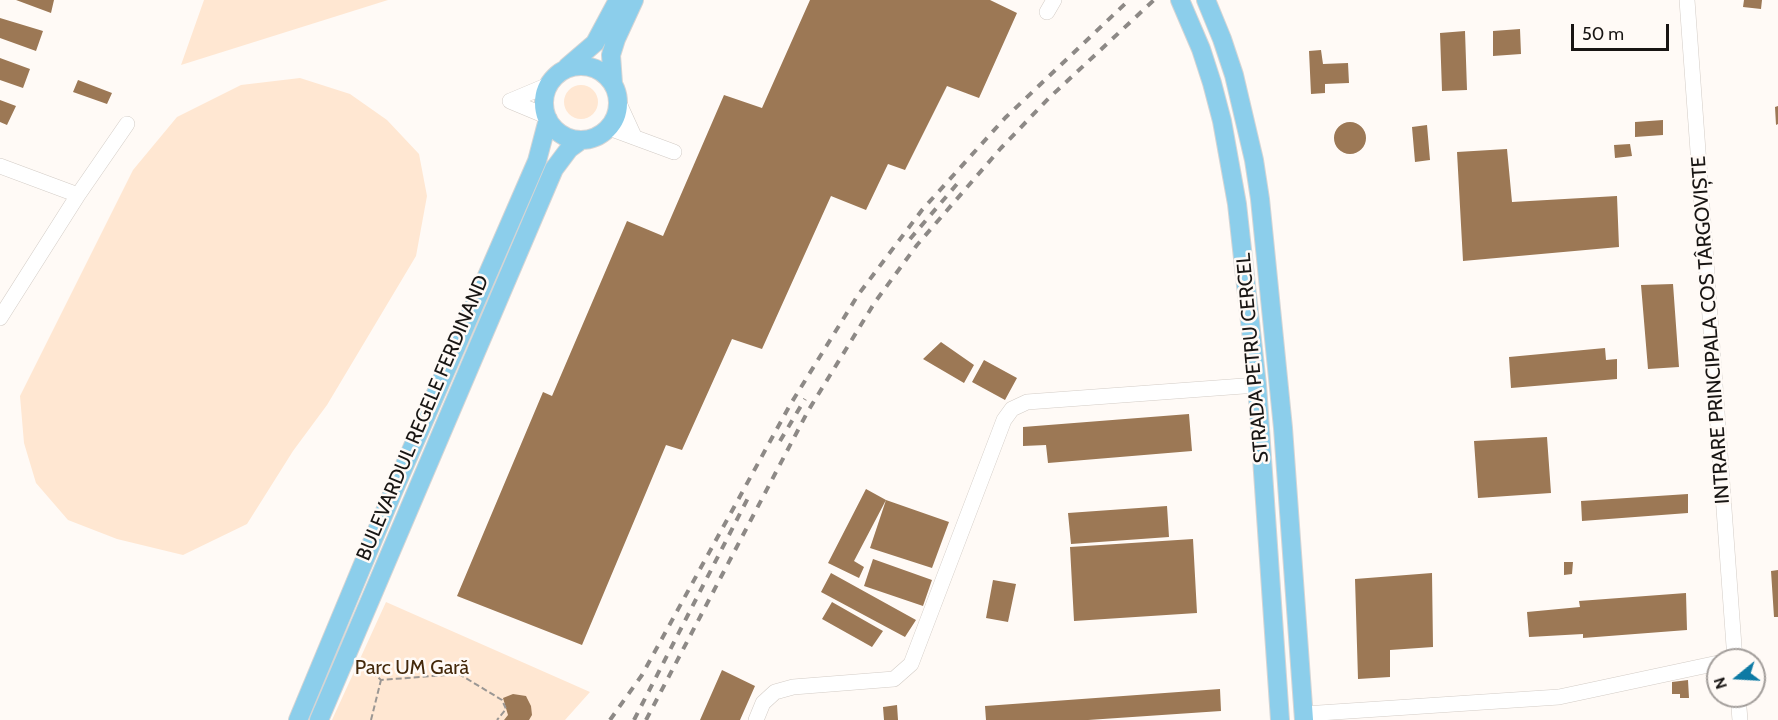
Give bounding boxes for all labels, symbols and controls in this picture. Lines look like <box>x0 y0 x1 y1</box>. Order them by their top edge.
scale bar <box>1574 12 1672 50</box>
text: 50 m <box>1582 23 1624 45</box>
street label: INTRARE PRINCIPALA COS TÂRGOVIȘTE <box>1687 155 1735 505</box>
street label: STRADA PETRU CERCEL <box>1232 252 1274 464</box>
street label: BULEVARDUL REGELE FERDINAND <box>352 272 494 564</box>
north arrow <box>1706 648 1766 708</box>
park label: Parc UM Gară <box>355 656 469 680</box>
text: N <box>1710 675 1731 691</box>

